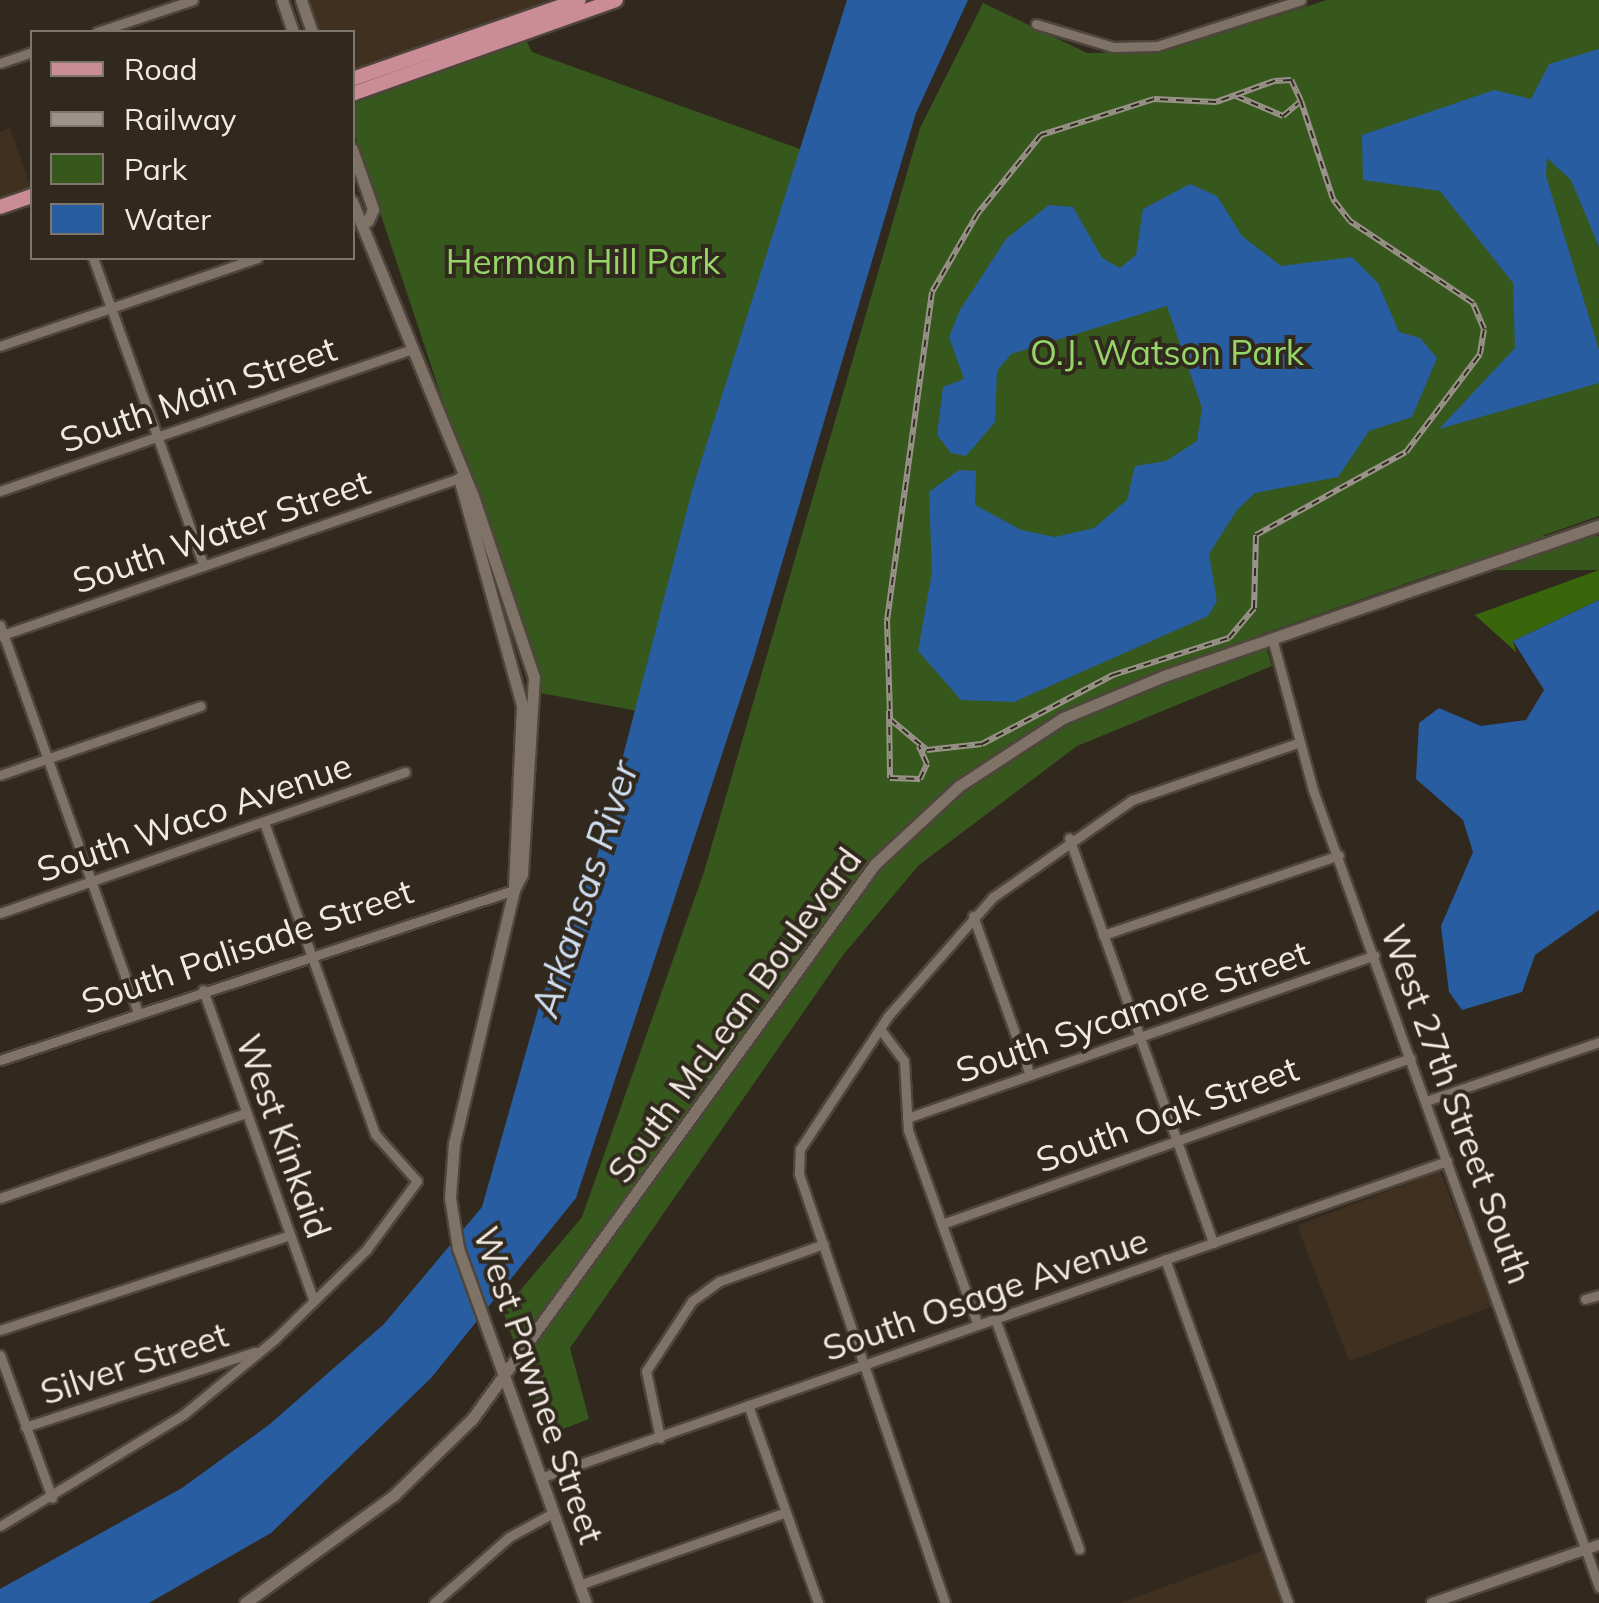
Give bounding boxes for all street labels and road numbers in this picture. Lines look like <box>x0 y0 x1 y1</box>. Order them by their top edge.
street label: South Main Street <box>54 327 342 461</box>
street label: South Water Street <box>67 460 375 602</box>
street label: South Waco Avenue <box>31 743 357 891</box>
street label: South McLean Boulevard <box>598 839 870 1191</box>
street label: South Palisade Street <box>76 870 418 1022</box>
street label: West 27th Street South <box>1372 919 1542 1289</box>
street label: South Sycamore Street <box>950 931 1314 1091</box>
street label: West Kinkaid <box>228 1028 340 1244</box>
street label: South Oak Street <box>1030 1047 1304 1181</box>
street label: South Osage Avenue <box>817 1219 1153 1369</box>
street label: West Pawnee Street <box>465 1221 613 1549</box>
street label: Silver Street <box>35 1313 233 1413</box>

